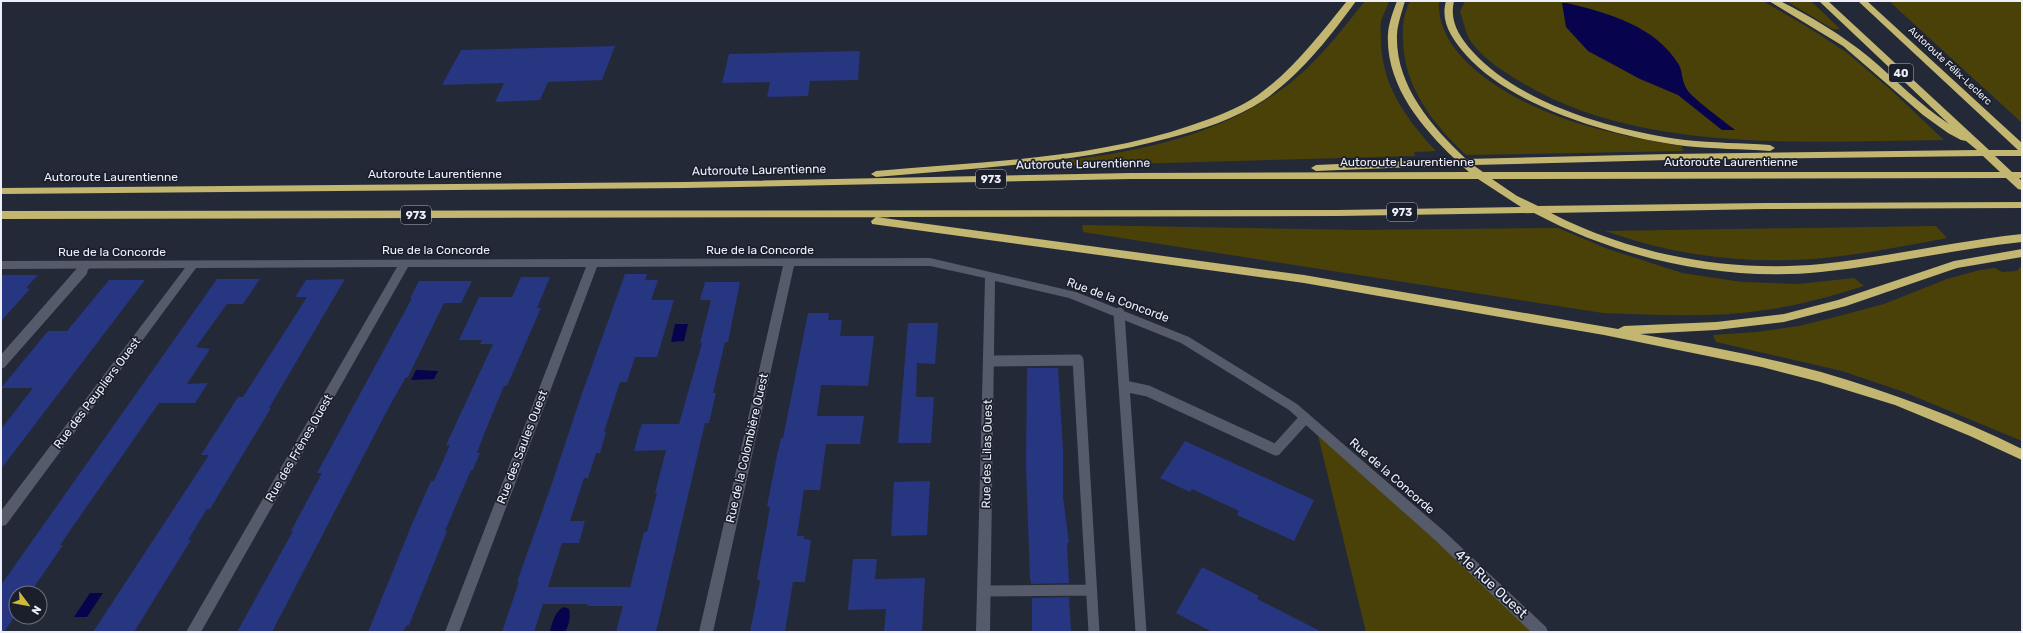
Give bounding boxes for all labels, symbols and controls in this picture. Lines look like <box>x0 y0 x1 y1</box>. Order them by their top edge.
street label: Autoroute Félix-Leclerc <box>1906 24 1995 108</box>
road number: 40 <box>1889 64 1913 82</box>
street label: Autoroute Laurentienne <box>1340 155 1474 169</box>
street label: Autoroute Laurentienne <box>1664 155 1798 169</box>
street label: Autoroute Laurentienne <box>1016 156 1150 172</box>
street label: Autoroute Laurentienne <box>692 162 826 178</box>
street label: Autoroute Laurentienne <box>368 167 502 181</box>
street label: Autoroute Laurentienne <box>44 170 178 184</box>
road number: 973 <box>976 170 1006 188</box>
road number: 973 <box>1387 203 1417 221</box>
road number: 973 <box>401 206 431 224</box>
street label: Rue de la Concorde <box>382 243 490 257</box>
street label: Rue de la Concorde <box>706 243 814 257</box>
street label: Rue de la Concorde <box>58 245 166 259</box>
street label: Rue de la Concorde <box>1065 275 1171 325</box>
street label: Rue des Peupliers Ouest <box>51 334 144 451</box>
street label: Rue de la Colombière Ouest <box>723 372 771 524</box>
street label: Rue des Saules Ouest <box>494 388 550 506</box>
street label: Rue des Frênes Ouest <box>263 392 336 504</box>
street label: Rue des Lilas Ouest <box>979 399 995 509</box>
street label: Rue de la Concorde <box>1347 435 1438 517</box>
street label: 41e Rue Ouest <box>1451 546 1531 622</box>
north arrow <box>8 585 48 625</box>
text: N <box>28 603 44 617</box>

